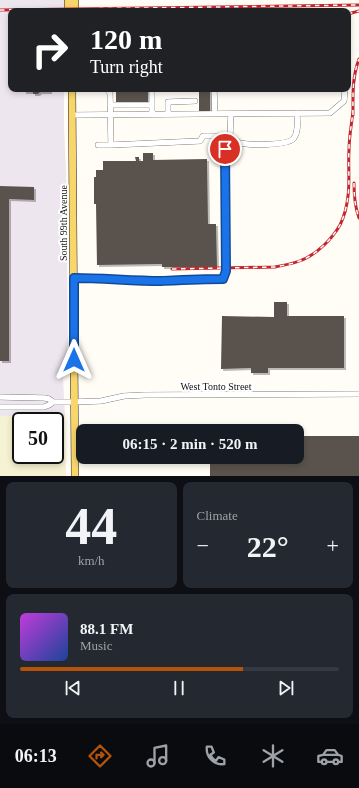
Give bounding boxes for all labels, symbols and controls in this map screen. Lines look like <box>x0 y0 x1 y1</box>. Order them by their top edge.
icon: right <box>24 24 76 76</box>
text: 120 m <box>90 24 162 55</box>
text: Turn right <box>90 57 163 77</box>
pin <box>208 132 242 166</box>
icon: arrive <box>214 138 236 160</box>
street label: South 99th Avenue <box>58 184 69 261</box>
position arrow <box>53 339 95 381</box>
street label: West Tonto Street <box>180 381 252 392</box>
speed limit sign: 50 <box>12 412 64 464</box>
text: 06:15 · 2 min · 520 m <box>123 436 258 452</box>
text: 44 <box>65 498 117 555</box>
text: Climate <box>197 508 238 523</box>
text: 22° <box>247 530 289 563</box>
text: − <box>197 533 209 558</box>
text: + <box>327 533 339 558</box>
text: km/h <box>78 553 105 568</box>
text: 88.1 FM <box>80 621 133 637</box>
text: Music <box>80 638 113 653</box>
icon: previous <box>62 677 84 699</box>
icon: pause <box>168 677 190 699</box>
icon: next <box>275 677 297 699</box>
icon: directions <box>86 742 114 770</box>
icon: music <box>144 742 172 770</box>
icon: phone <box>201 742 229 770</box>
icon: climate <box>259 742 287 770</box>
icon: car <box>316 742 344 770</box>
text: 06:13 <box>15 746 57 766</box>

